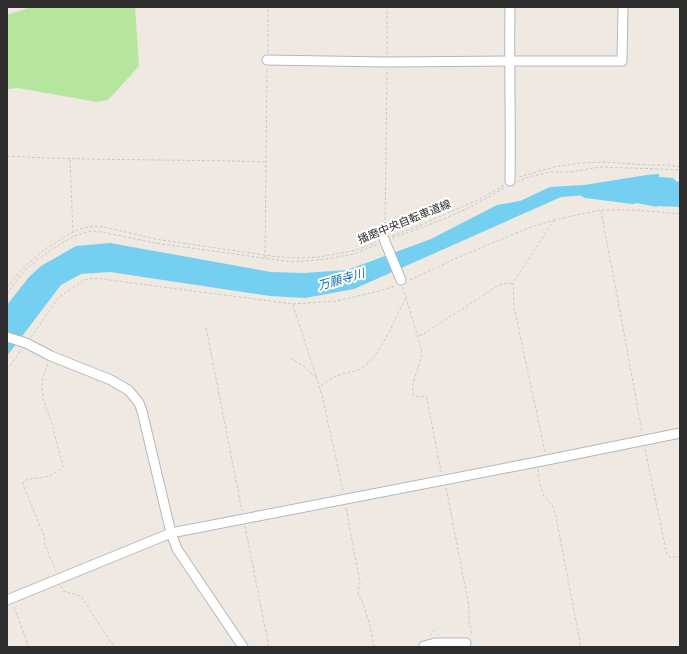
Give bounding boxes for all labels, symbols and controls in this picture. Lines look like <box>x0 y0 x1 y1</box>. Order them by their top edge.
street label: 播磨中央自転車道線 <box>355 196 453 246</box>
water label: 万願寺川 <box>316 264 368 294</box>

